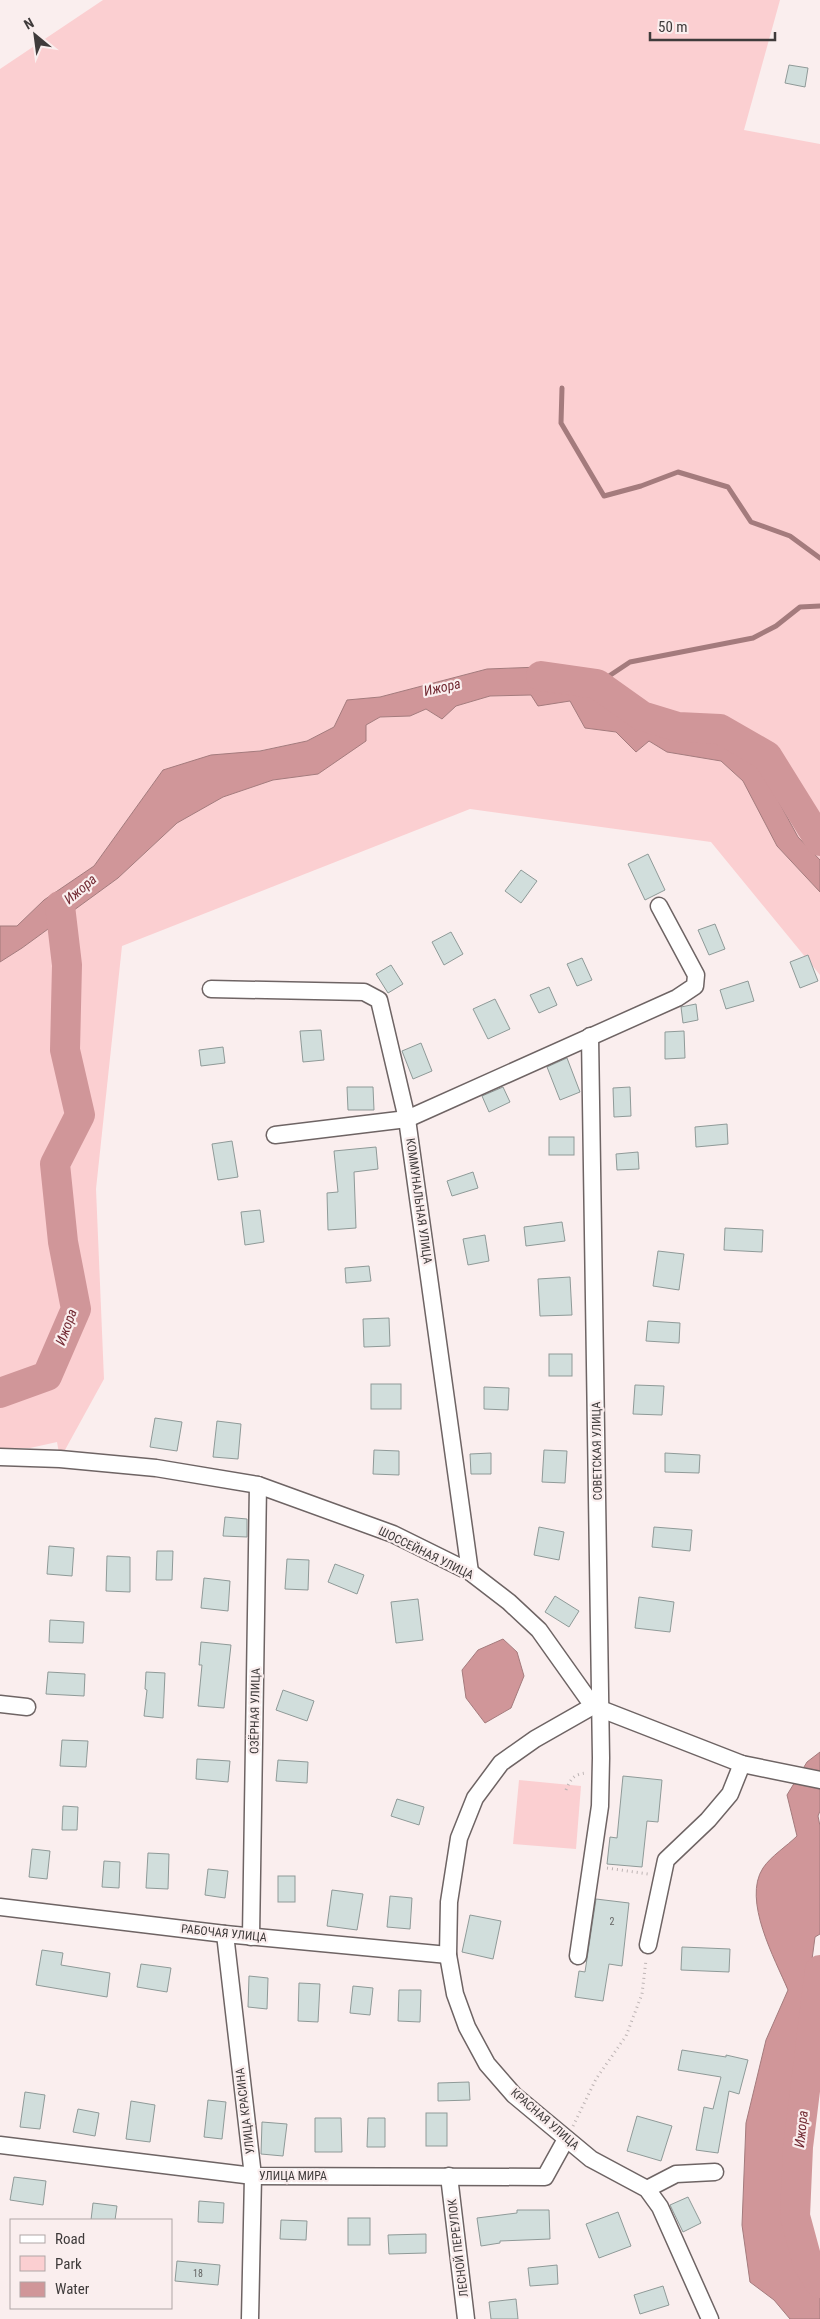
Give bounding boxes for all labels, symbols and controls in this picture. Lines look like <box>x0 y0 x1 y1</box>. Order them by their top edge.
north arrow <box>10 10 60 60</box>
scale bar <box>650 10 775 42</box>
text: N <box>21 15 36 33</box>
text: 50 m <box>658 18 688 36</box>
water label: Ижора <box>422 675 462 699</box>
water label: Ижора <box>61 871 99 907</box>
street label: КОММУНАЛЬНАЯ УЛИЦА <box>403 1137 435 1265</box>
water label: Ижора <box>52 1307 80 1347</box>
street label: СОВЕТСКАЯ УЛИЦА <box>589 1402 605 1500</box>
street label: ШОССЕЙНАЯ УЛИЦА <box>376 1523 476 1582</box>
street label: ОЗЁРНАЯ УЛИЦА <box>246 1668 263 1754</box>
house number: 2 <box>610 1916 615 1927</box>
street label: РАБОЧАЯ УЛИЦА <box>180 1922 268 1944</box>
street label: УЛИЦА КРАСИНА <box>233 2067 257 2155</box>
street label: КРАСНАЯ УЛИЦА <box>508 2086 582 2153</box>
water label: Ижора <box>791 2110 811 2148</box>
street label: УЛИЦА МИРА <box>259 2169 327 2183</box>
street label: ЛЕСНОЙ ПЕРЕУЛОК <box>444 2198 471 2298</box>
legend <box>10 2219 172 2309</box>
text: Road <box>55 2230 85 2248</box>
text: Park <box>55 2255 82 2273</box>
house number: 18 <box>193 2268 203 2279</box>
text: Water <box>55 2280 90 2298</box>

